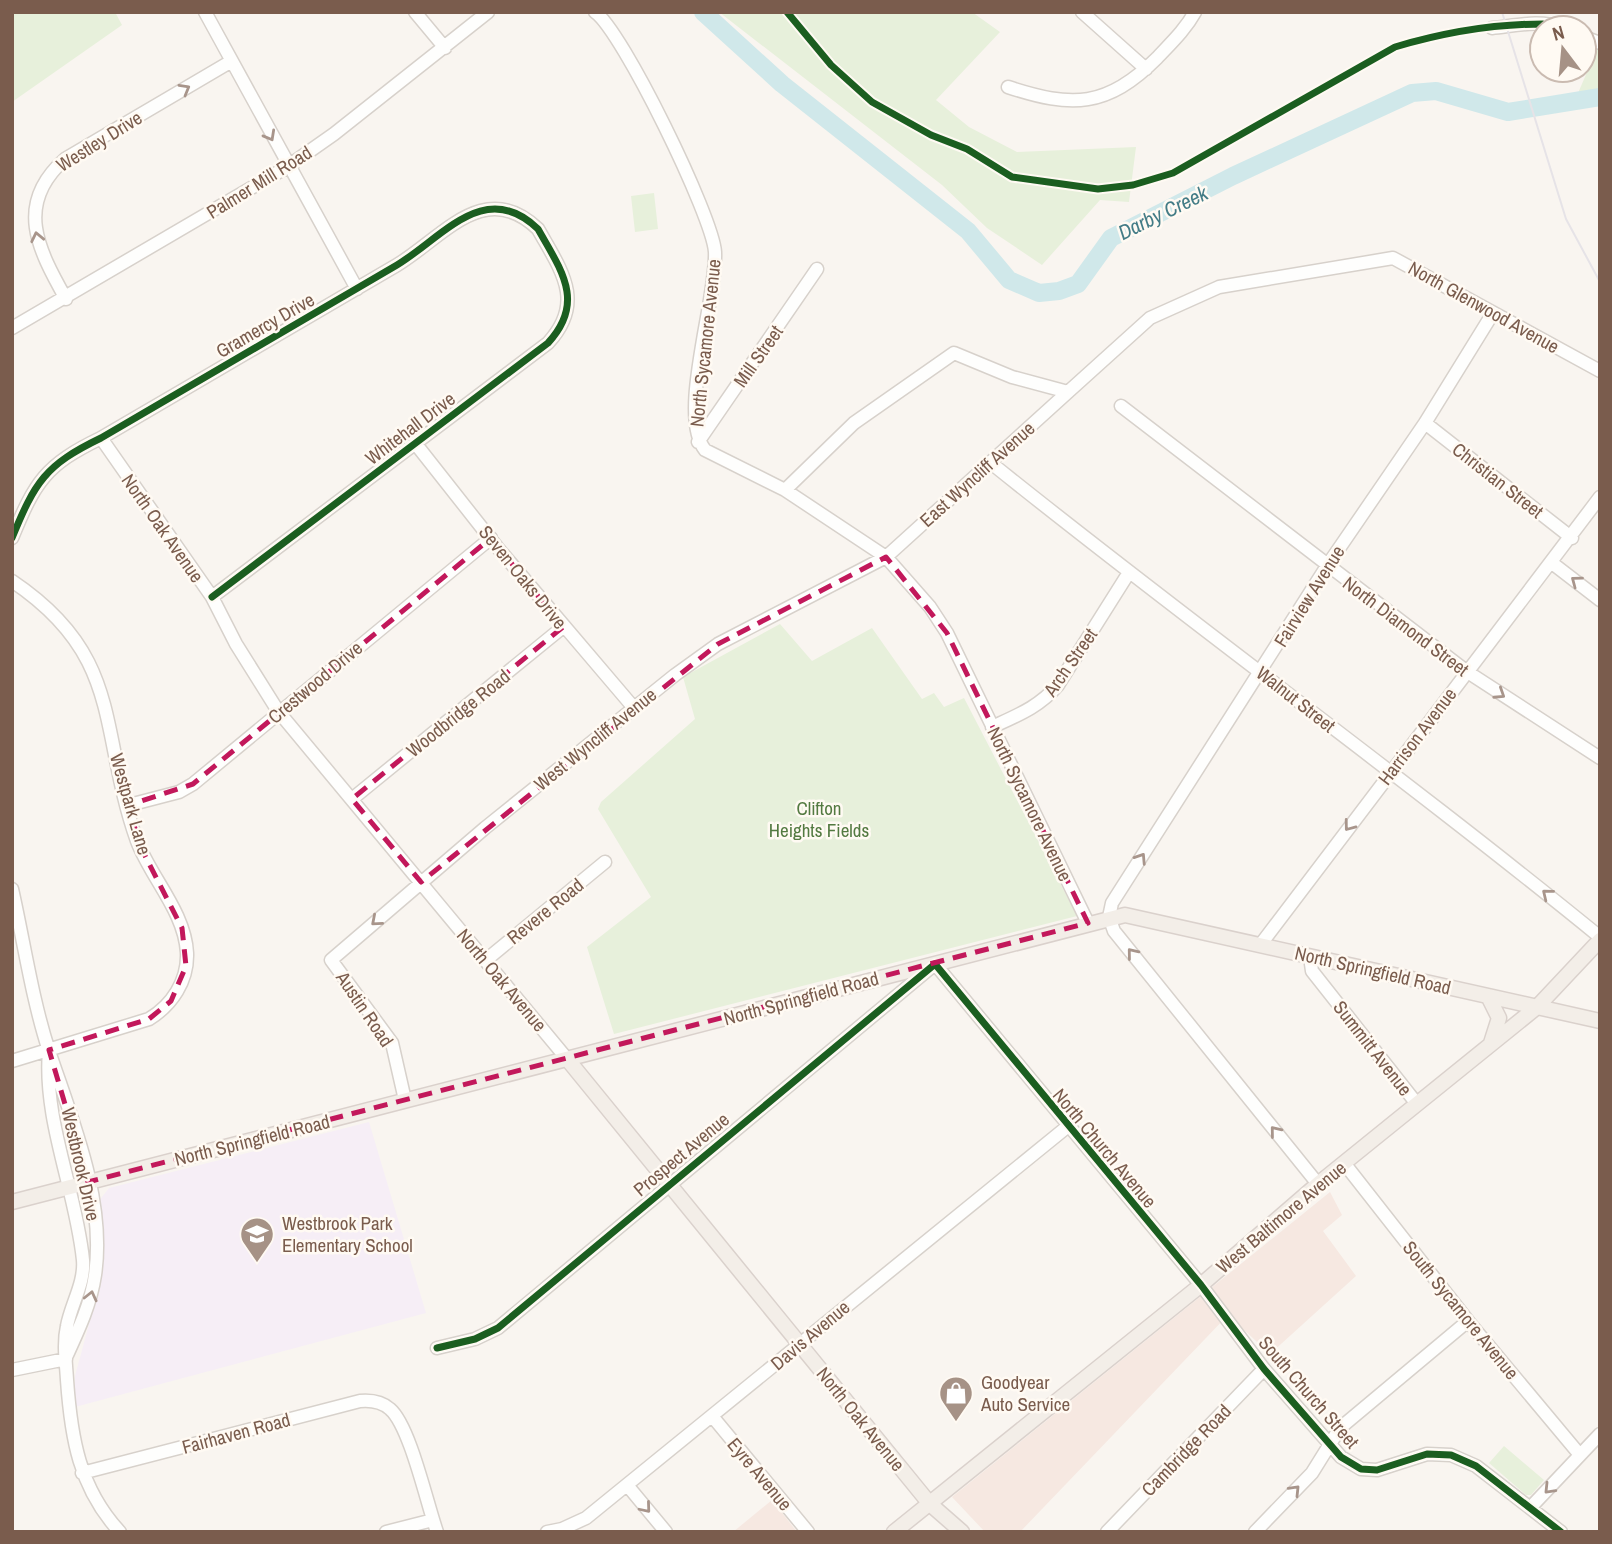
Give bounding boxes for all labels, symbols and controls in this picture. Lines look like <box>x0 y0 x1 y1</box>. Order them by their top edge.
north arrow <box>1528 14 1598 84</box>
text: N <box>1549 19 1567 47</box>
one-way arrow <box>178 84 190 97</box>
street label: Westley Drive <box>51 104 147 178</box>
one-way arrow <box>262 129 276 141</box>
street label: Palmer Mill Road <box>201 139 317 225</box>
water label: Darby Creek <box>1113 178 1214 247</box>
one-way arrow <box>31 231 46 243</box>
street label: North Glenwood Avenue <box>1404 255 1564 359</box>
street label: North Sycamore Avenue <box>683 258 727 428</box>
street label: Gramercy Drive <box>211 286 319 364</box>
street label: Mill Street <box>727 319 789 392</box>
street label: Whitehall Drive <box>360 386 460 470</box>
street label: East Wyncliff Avenue <box>914 415 1040 533</box>
street label: Christian Street <box>1447 436 1550 524</box>
street label: North Oak Avenue <box>116 469 210 587</box>
street label: Seven Oaks Drive <box>473 520 573 634</box>
street label: Fairview Avenue <box>1267 540 1351 652</box>
street label: North Diamond Street <box>1338 570 1475 682</box>
one-way arrow <box>1571 577 1583 590</box>
street label: Arch Street <box>1036 622 1103 702</box>
street label: Crestwood Drive <box>262 635 368 729</box>
street label: Walnut Street <box>1251 660 1341 739</box>
street label: Woodbridge Road <box>401 663 515 763</box>
street label: West Wyncliff Avenue <box>528 682 662 796</box>
street label: Harrison Avenue <box>1372 682 1462 790</box>
one-way arrow <box>1492 685 1505 698</box>
street label: North Sycamore Avenue <box>981 723 1079 885</box>
street label: Westpark Lane <box>104 750 158 858</box>
park label: Clifton Heights Fields <box>769 795 869 843</box>
one-way arrow <box>1345 818 1358 831</box>
one-way arrow <box>1133 853 1145 866</box>
street label: Revere Road <box>501 872 589 950</box>
one-way arrow <box>1542 889 1554 902</box>
one-way arrow <box>371 913 384 925</box>
street label: North Oak Avenue <box>451 923 553 1037</box>
street label: North Springfield Road <box>1292 939 1454 1001</box>
one-way arrow <box>1128 949 1141 961</box>
street label: Austin Road <box>330 965 400 1052</box>
street label: North Springfield Road <box>721 965 881 1031</box>
street label: Summitt Avenue <box>1328 995 1418 1101</box>
street label: North Church Avenue <box>1047 1083 1163 1213</box>
street label: Westbrook Drive <box>55 1105 107 1223</box>
street label: Prospect Avenue <box>628 1106 734 1202</box>
street label: North Springfield Road <box>172 1108 332 1172</box>
one-way arrow <box>1271 1126 1283 1139</box>
street label: West Baltimore Avenue <box>1210 1155 1352 1279</box>
place label: Westbrook Park Elementary School <box>282 1210 413 1258</box>
school or university icon: Westbrook Park Elementary School <box>238 1215 276 1264</box>
street label: South Sycamore Avenue <box>1397 1235 1525 1385</box>
one-way arrow <box>82 1290 97 1302</box>
street label: Davis Avenue <box>765 1294 855 1376</box>
street label: South Church Street <box>1253 1330 1366 1454</box>
street label: North Oak Avenue <box>811 1361 911 1477</box>
place label: Goodyear Auto Service <box>980 1369 1070 1417</box>
shop icon: Goodyear Auto Service <box>937 1374 975 1423</box>
street label: Cambridge Road <box>1135 1398 1237 1502</box>
street label: Fairhaven Road <box>179 1406 293 1460</box>
street label: Eyre Avenue <box>722 1432 798 1516</box>
one-way arrow <box>1544 1481 1557 1494</box>
one-way arrow <box>1287 1486 1300 1499</box>
one-way arrow <box>638 1501 651 1513</box>

